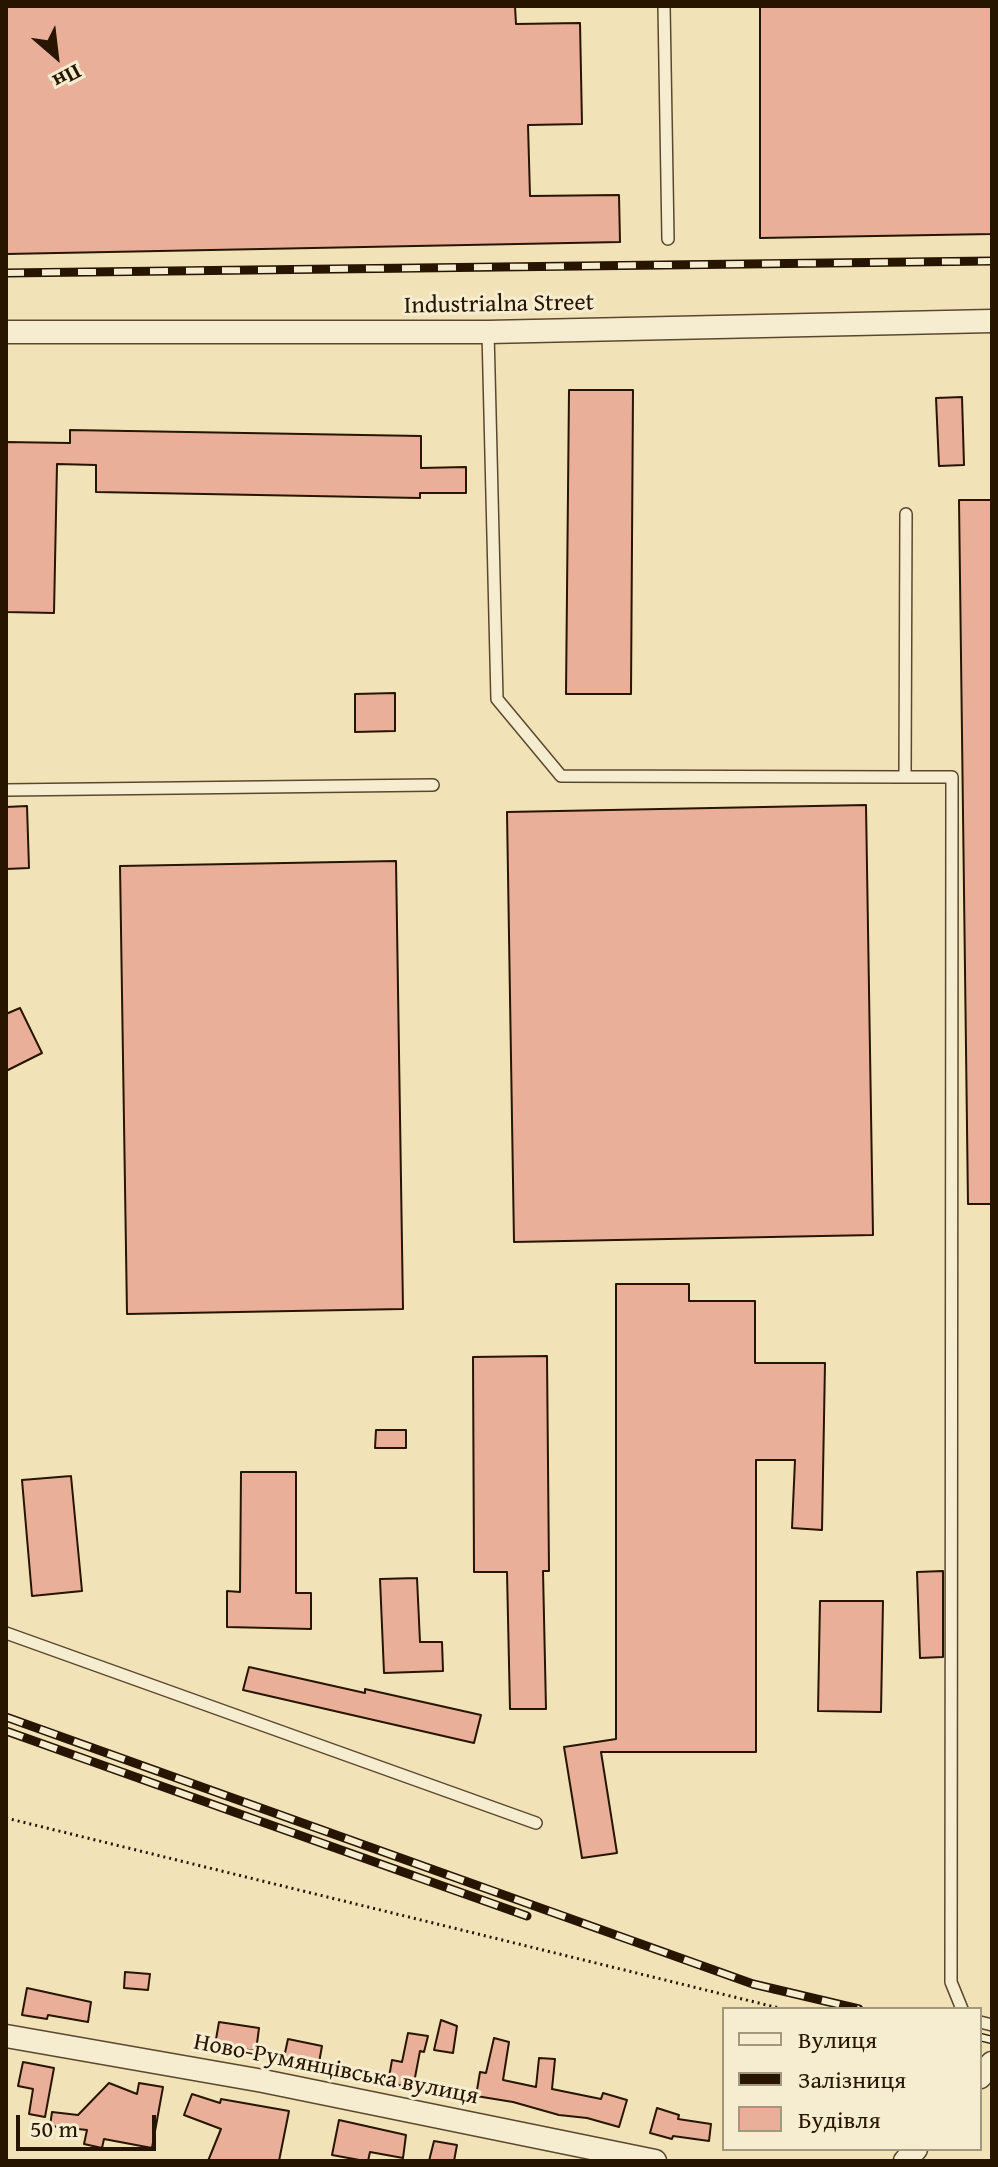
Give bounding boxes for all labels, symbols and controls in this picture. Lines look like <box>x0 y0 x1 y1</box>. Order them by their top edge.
north arrow <box>16 16 96 96</box>
text: Пн <box>47 56 87 98</box>
street label: Industrialna Street <box>404 289 594 321</box>
legend <box>722 2007 982 2151</box>
text: Вулиця <box>798 2022 877 2057</box>
street label: Ново-Румянцівська вулиця <box>191 2028 481 2112</box>
text: Залізниця <box>798 2062 906 2097</box>
scale bar <box>20 2099 160 2149</box>
text: Будівля <box>798 2102 881 2137</box>
text: 50 m <box>30 2111 78 2146</box>

